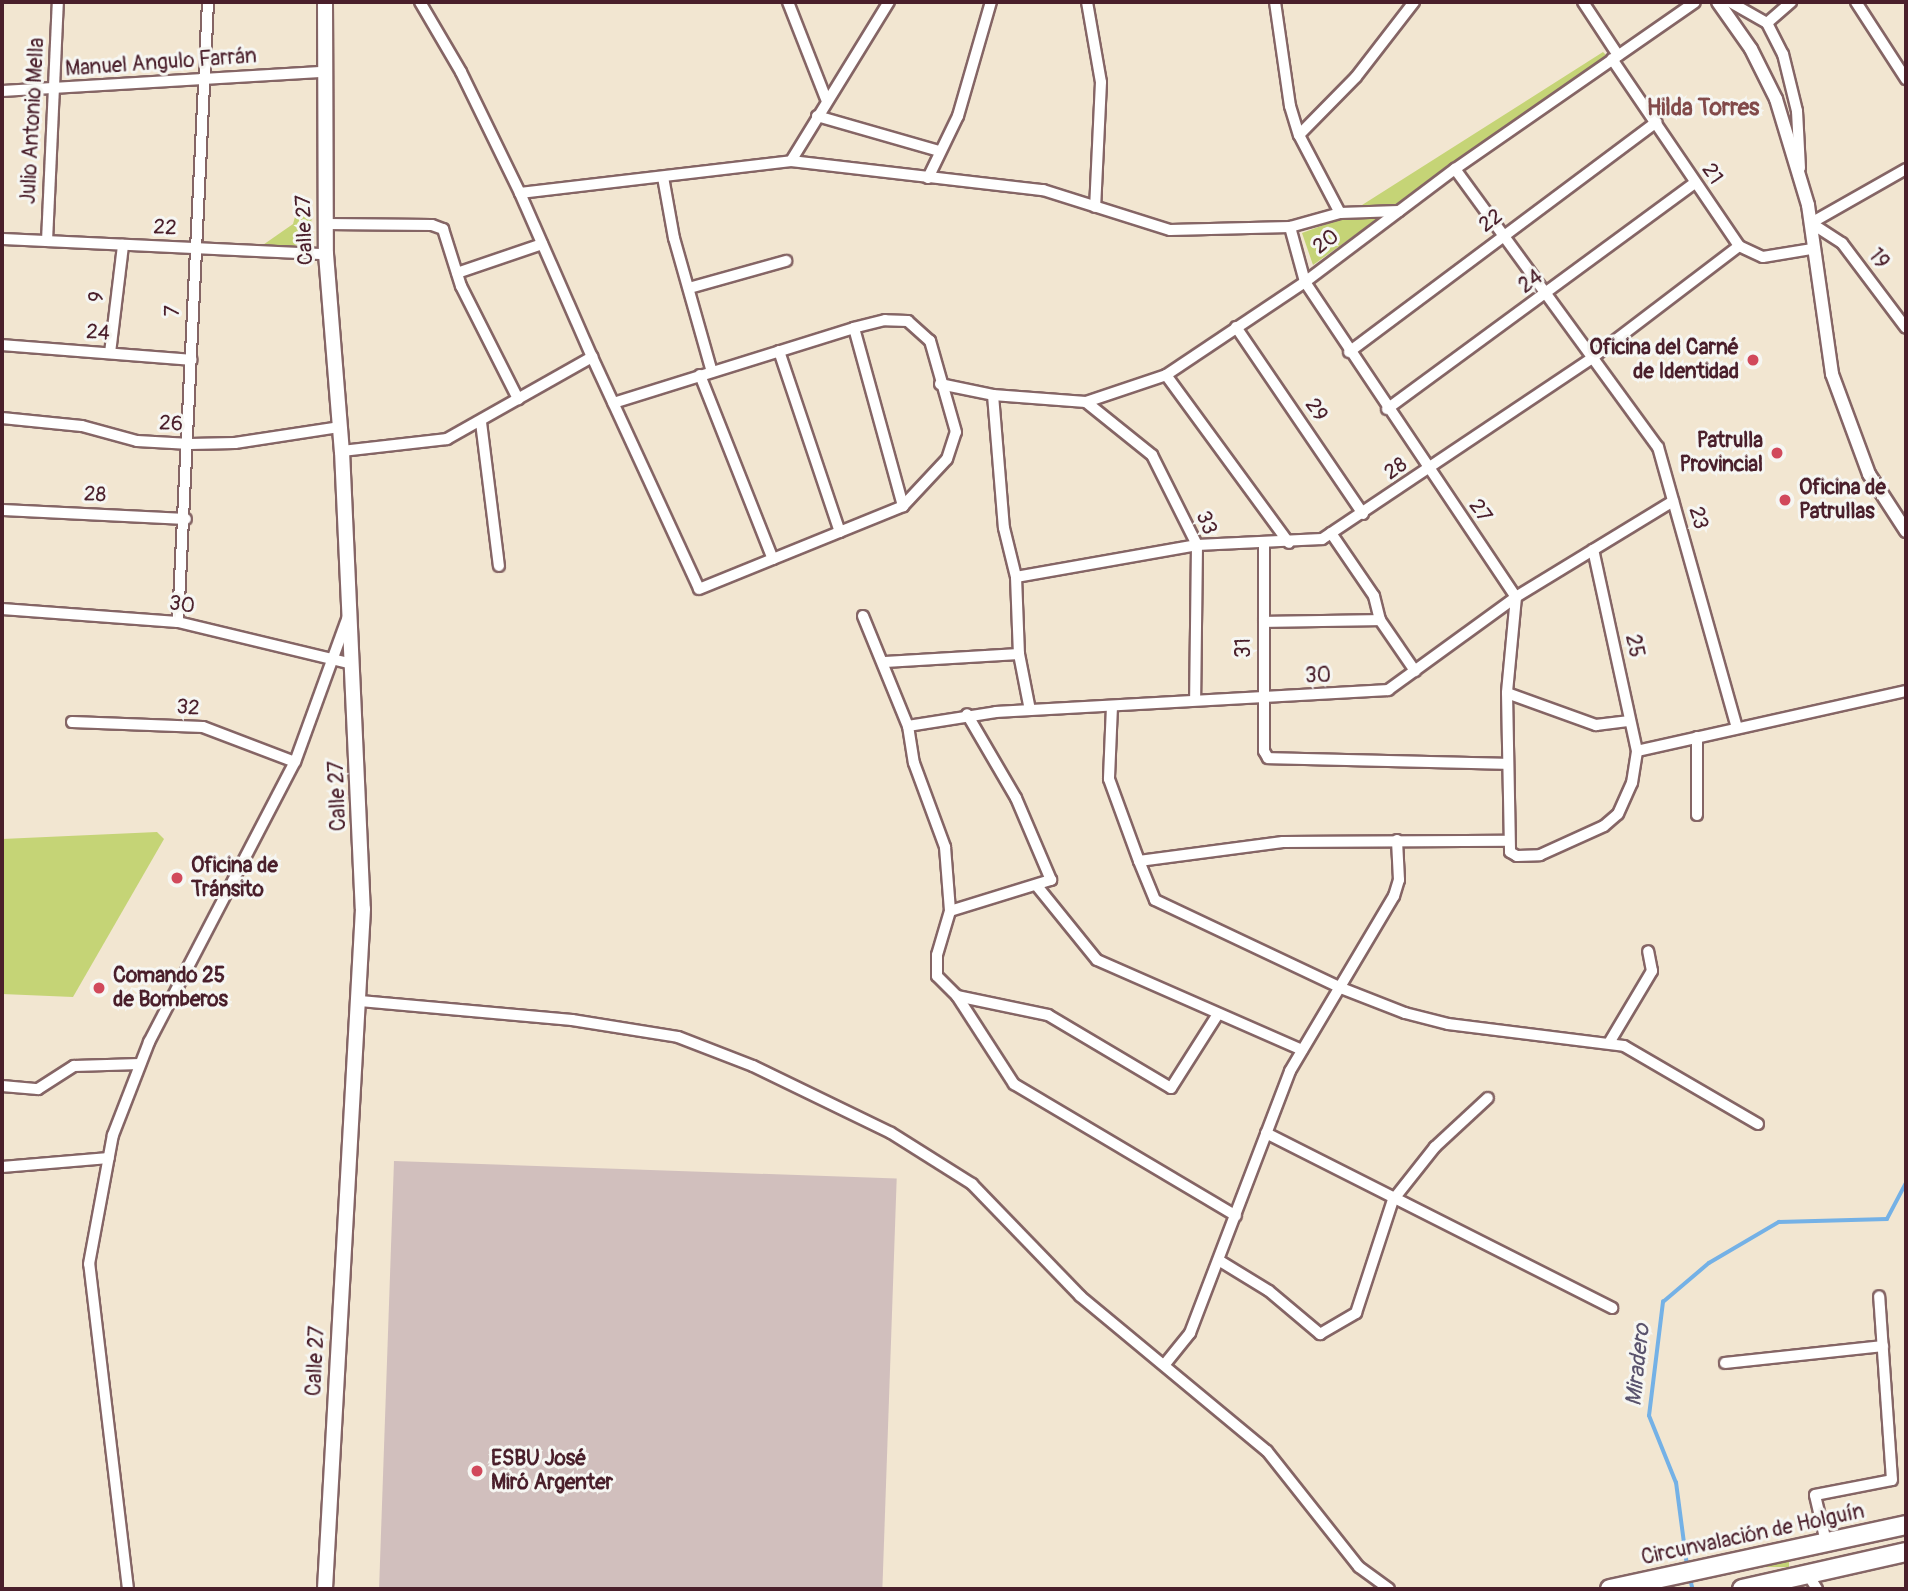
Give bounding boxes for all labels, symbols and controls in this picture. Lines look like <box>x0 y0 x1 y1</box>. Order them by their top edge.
street label: Julio Antonio Mella <box>16 37 50 205</box>
street label: Manuel Angulo Farrán <box>64 44 258 82</box>
district label: Hilda Torres <box>1647 94 1759 122</box>
street label: 21 <box>1696 159 1728 189</box>
street label: Calle 27 <box>291 194 319 266</box>
street label: 22 <box>1474 204 1508 238</box>
street label: 22 <box>153 215 177 241</box>
street label: 20 <box>1308 224 1344 260</box>
street label: 19 <box>1862 244 1894 274</box>
street label: 24 <box>1514 265 1548 299</box>
street label: 9 <box>84 290 110 304</box>
street label: 7 <box>160 305 186 317</box>
street label: 24 <box>85 320 111 346</box>
place label: Oficina del Carné de Identidad <box>1589 335 1739 385</box>
marker: Oficina del Carné de Identidad <box>1745 352 1761 368</box>
street label: 29 <box>1299 394 1333 426</box>
street label: 26 <box>158 411 184 437</box>
place label: Patrulla Provincial <box>1679 428 1763 478</box>
marker: Patrulla Provincial <box>1769 445 1785 461</box>
street label: 28 <box>1380 452 1412 486</box>
place label: Oficina de Patrullas <box>1799 475 1886 525</box>
street label: 28 <box>83 482 107 508</box>
marker: Oficina de Patrullas <box>1777 492 1793 508</box>
street label: 27 <box>1463 494 1497 528</box>
street label: 23 <box>1683 504 1713 532</box>
street label: 33 <box>1190 507 1222 539</box>
street label: 30 <box>167 591 197 619</box>
street label: 25 <box>1619 632 1649 660</box>
street label: 31 <box>1231 638 1257 658</box>
street label: 30 <box>1305 663 1331 689</box>
street label: 32 <box>175 695 201 721</box>
street label: Calle 27 <box>324 760 352 832</box>
place label: Oficina de Tránsito <box>191 853 278 903</box>
marker: Oficina de Tránsito <box>169 870 185 886</box>
place label: Comando 25 de Bomberos <box>113 963 228 1013</box>
marker: Comando 25 de Bomberos <box>91 980 107 996</box>
water label: Miradero <box>1620 1323 1656 1407</box>
street label: Calle 27 <box>302 1325 330 1397</box>
place label: ESBU José Miró Argenter <box>491 1446 613 1496</box>
marker: ESBU José Miró Argenter <box>469 1463 485 1479</box>
street label: Circunvalación de Holguín <box>1639 1499 1867 1571</box>

